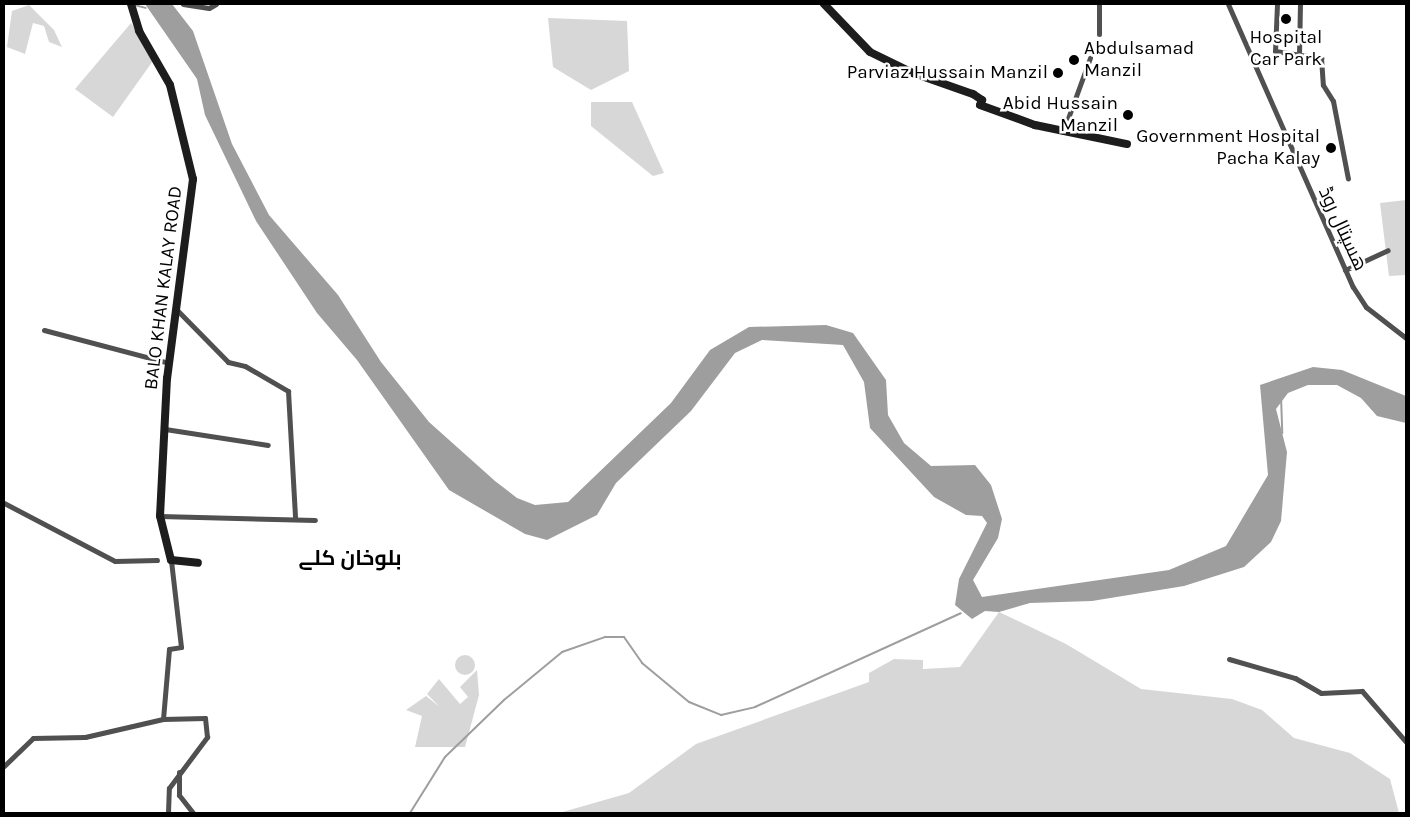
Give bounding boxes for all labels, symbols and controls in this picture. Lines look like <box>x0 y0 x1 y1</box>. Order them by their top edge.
marker: Hospital Car Park <box>1280 13 1292 25</box>
place label: Hospital Car Park <box>1250 27 1322 71</box>
place label: Abdulsamad Manzil <box>1084 38 1194 82</box>
marker: Abdulsamad Manzil <box>1068 54 1080 66</box>
place label: Parviaz Hussain Manzil <box>847 62 1048 84</box>
marker: Parviaz Hussain Manzil <box>1052 67 1064 79</box>
place label: Abid Hussain Manzil <box>1003 93 1118 137</box>
marker: Abid Hussain Manzil <box>1122 109 1134 121</box>
place label: Government Hospital Pacha Kalay <box>1136 126 1320 170</box>
marker: Government Hospital Pacha Kalay <box>1324 141 1338 155</box>
street label: ھسپتال روڈ <box>1313 183 1371 275</box>
street label: BALO KHAN KALAY ROAD <box>140 185 188 391</box>
district label: بلوخان كلے <box>299 545 401 571</box>

